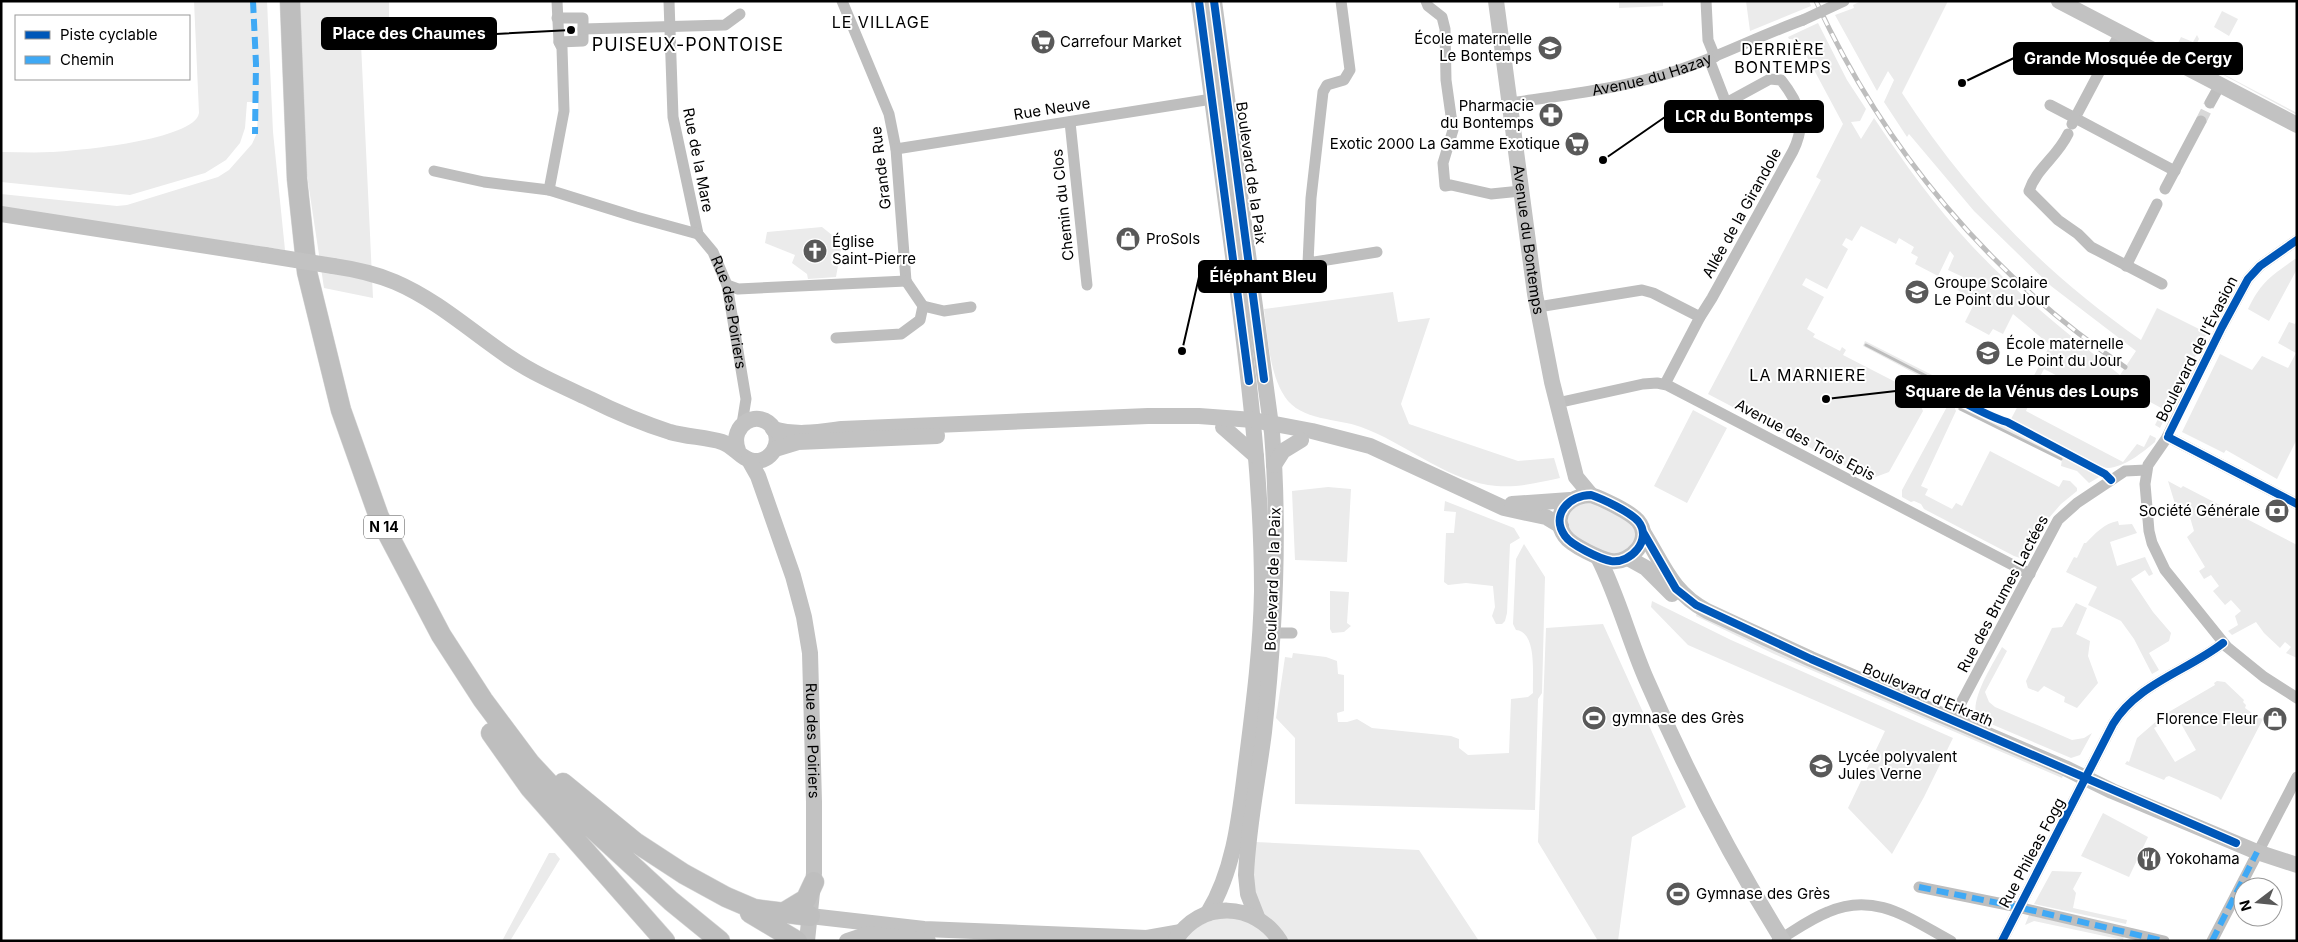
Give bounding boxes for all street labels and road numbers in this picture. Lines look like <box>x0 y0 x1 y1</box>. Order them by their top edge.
street label: Avenue du Hazay <box>1591 48 1715 100</box>
street label: Rue Neuve <box>1012 93 1092 124</box>
street label: Boulevard de la Paix <box>1232 101 1271 245</box>
street label: Rue de la Mare <box>679 106 718 214</box>
street label: Grande Rue <box>866 125 895 211</box>
street label: Allée de la Girandole <box>1698 144 1785 281</box>
street label: Chemin du Clos <box>1047 148 1078 262</box>
street label: Avenue du Bontemps <box>1509 164 1549 316</box>
street label: Rue des Poiriers <box>707 253 751 370</box>
street label: Boulevard de l'Évasion <box>2152 273 2242 425</box>
street label: Avenue des Trois Epis <box>1732 395 1879 485</box>
street label: Boulevard de la Paix <box>1261 507 1285 651</box>
street label: Rue des Brumes Lactées <box>1953 512 2052 676</box>
road number: N 14 <box>364 516 404 538</box>
street label: Boulevard d'Erkrath <box>1860 658 1996 731</box>
street label: Rue des Poiriers <box>802 683 824 799</box>
street label: Rue Phileas Fogg <box>1994 794 2069 911</box>

